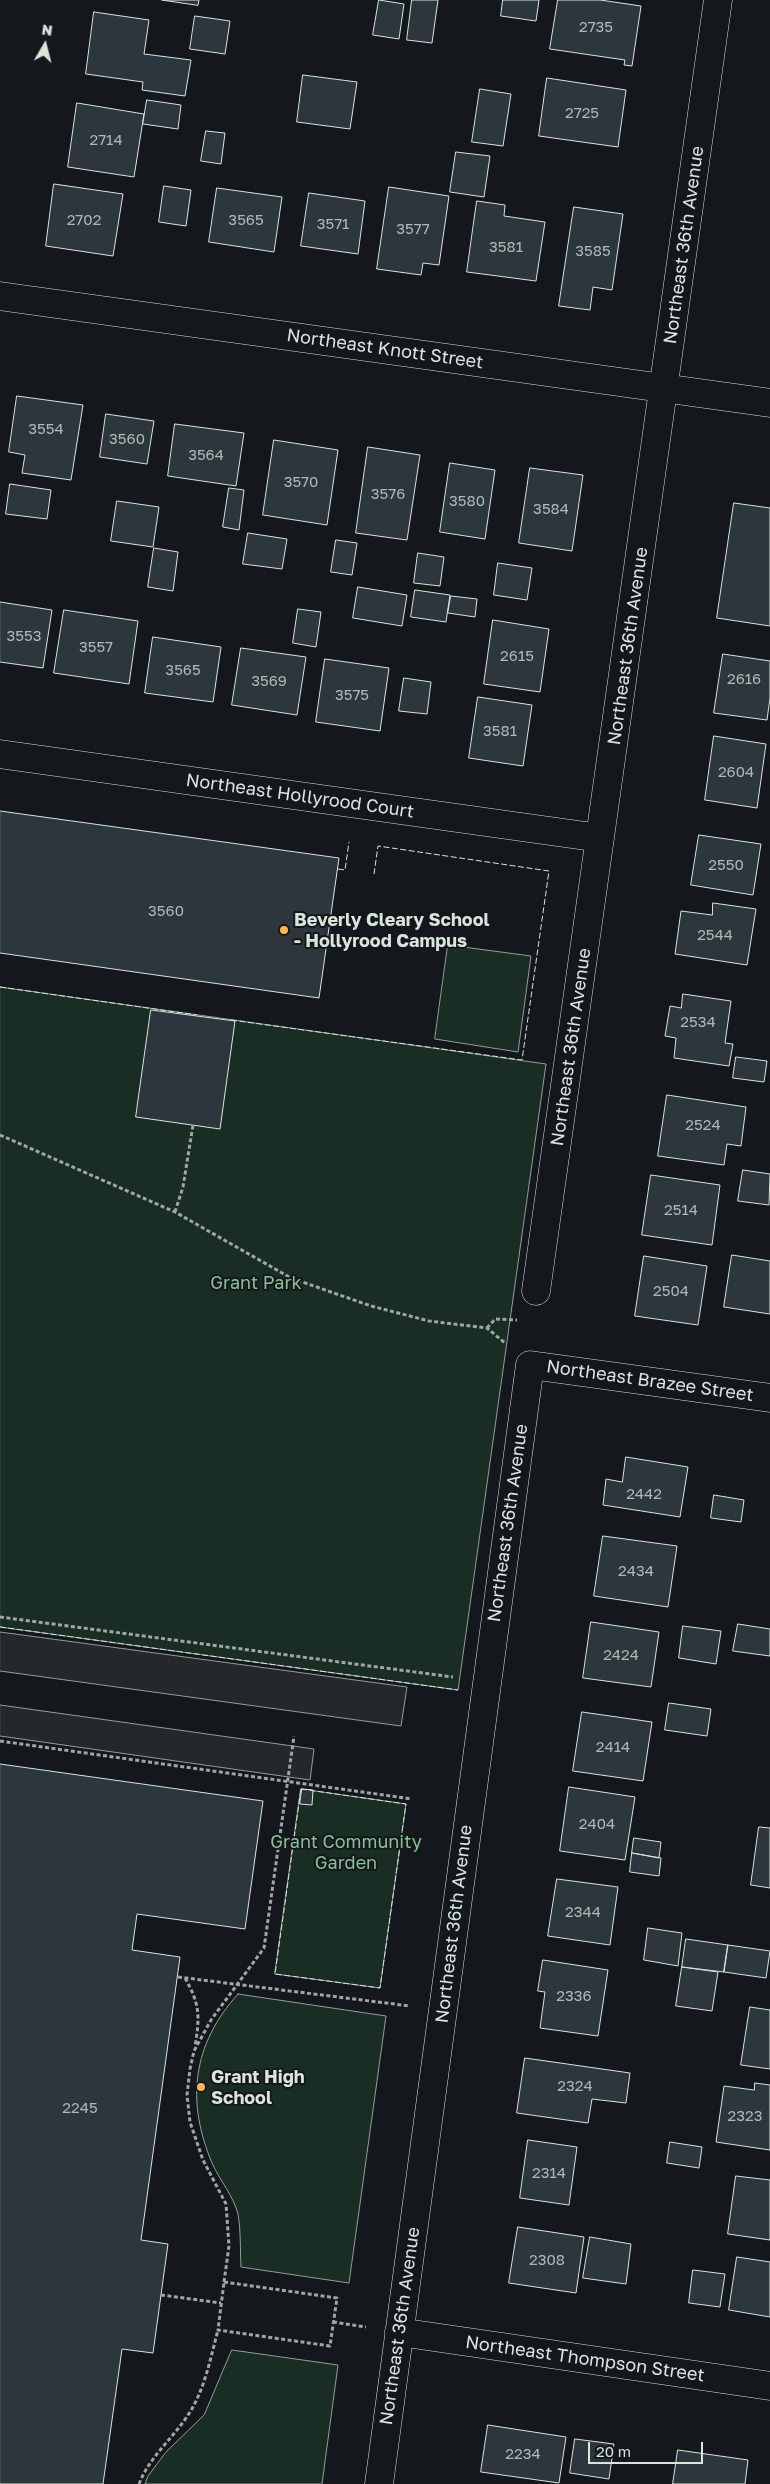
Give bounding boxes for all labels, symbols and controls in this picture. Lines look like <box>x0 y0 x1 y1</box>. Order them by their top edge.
house number: 2735 <box>579 18 613 36</box>
north arrow <box>20 20 70 70</box>
text: N <box>41 20 54 39</box>
house number: 2725 <box>565 104 599 122</box>
house number: 2714 <box>89 131 123 149</box>
street label: Northeast 36th Avenue <box>659 145 709 345</box>
house number: 2702 <box>67 211 101 229</box>
house number: 3565 <box>228 211 264 229</box>
house number: 3571 <box>317 215 349 233</box>
house number: 3577 <box>396 220 430 238</box>
house number: 3581 <box>489 238 523 256</box>
house number: 3585 <box>575 242 611 260</box>
street label: Northeast Knott Street <box>285 325 485 373</box>
house number: 3554 <box>28 420 64 438</box>
house number: 3560 <box>109 430 145 448</box>
house number: 3564 <box>188 446 224 464</box>
house number: 3570 <box>284 473 318 491</box>
house number: 3576 <box>371 485 405 503</box>
house number: 3580 <box>449 492 485 510</box>
house number: 3584 <box>533 500 569 518</box>
street label: Northeast 36th Avenue <box>603 546 653 746</box>
house number: 3553 <box>7 627 41 645</box>
house number: 3557 <box>79 638 113 656</box>
house number: 2615 <box>500 647 534 665</box>
house number: 3565 <box>165 661 201 679</box>
house number: 2616 <box>727 670 761 688</box>
house number: 3569 <box>251 672 287 690</box>
house number: 3575 <box>335 686 369 704</box>
house number: 3581 <box>483 722 517 740</box>
house number: 2604 <box>718 763 754 781</box>
street label: Northeast Hollyrood Court <box>185 769 415 823</box>
house number: 2550 <box>708 856 744 874</box>
house number: 3560 <box>148 902 184 920</box>
place label: Beverly Cleary School - Hollyrood Campus <box>294 909 489 952</box>
marker: Beverly Cleary School - Hollyrood Campus <box>278 924 290 936</box>
house number: 2544 <box>697 926 733 944</box>
street label: Northeast 36th Avenue <box>546 947 596 1147</box>
house number: 2534 <box>680 1013 716 1031</box>
house number: 2524 <box>685 1116 721 1134</box>
house number: 2514 <box>664 1201 698 1219</box>
park label: Grant Park <box>210 1272 302 1294</box>
house number: 2504 <box>653 1282 689 1300</box>
street label: Northeast Brazee Street <box>545 1356 755 1406</box>
street label: Northeast 36th Avenue <box>483 1423 533 1623</box>
house number: 2442 <box>626 1485 662 1503</box>
house number: 2434 <box>618 1562 654 1580</box>
house number: 2424 <box>603 1646 639 1664</box>
house number: 2414 <box>596 1738 630 1756</box>
house number: 2404 <box>579 1815 615 1833</box>
street label: Northeast 36th Avenue <box>431 1824 477 2024</box>
park label: Grant Community Garden <box>270 1831 422 1874</box>
house number: 2344 <box>565 1903 601 1921</box>
house number: 2336 <box>556 1987 592 2005</box>
place label: Grant High School <box>211 2066 305 2108</box>
house number: 2324 <box>557 2077 593 2095</box>
marker: Grant High School <box>195 2081 207 2093</box>
house number: 2245 <box>62 2099 98 2117</box>
house number: 2323 <box>728 2107 762 2125</box>
house number: 2314 <box>532 2164 566 2182</box>
street label: Northeast 36th Avenue <box>375 2226 425 2426</box>
house number: 2308 <box>529 2251 565 2269</box>
street label: Northeast Thompson Street <box>464 2332 706 2386</box>
scale bar <box>590 2432 705 2464</box>
text: 20 m <box>596 2442 631 2460</box>
house number: 2234 <box>505 2445 541 2463</box>

